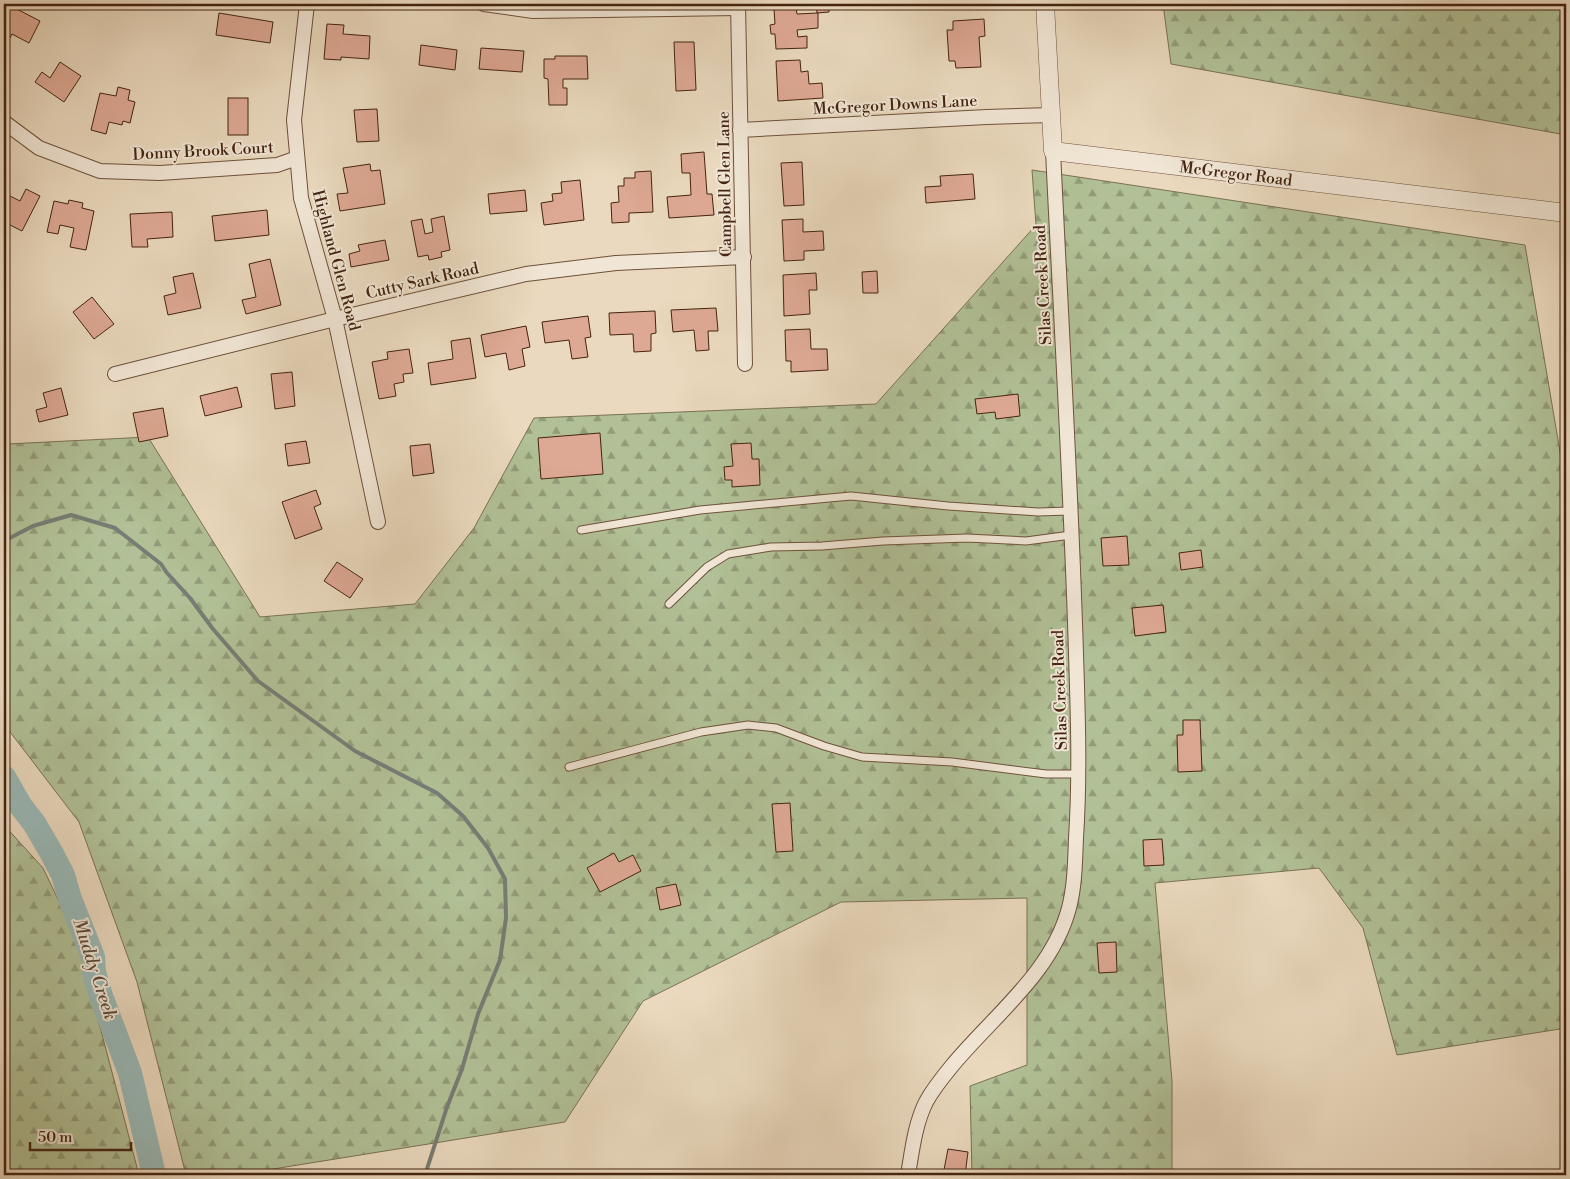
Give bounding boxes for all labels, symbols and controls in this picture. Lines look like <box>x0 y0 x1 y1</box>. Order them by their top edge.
street label: McGregor Downs Lane <box>812 91 978 119</box>
street label: Campbell Glen Lane <box>714 111 736 257</box>
street label: Donny Brook Court <box>132 137 274 165</box>
street label: McGregor Road <box>1178 157 1293 191</box>
street label: Highland Glen Road <box>308 188 364 333</box>
street label: Silas Creek Road <box>1030 224 1056 346</box>
street label: Cutty Sark Road <box>364 258 481 304</box>
street label: Silas Creek Road <box>1048 630 1072 750</box>
water label: Muddy Creek <box>67 916 122 1023</box>
scale bar <box>30 1119 131 1151</box>
text: 50 m <box>38 1128 72 1147</box>

